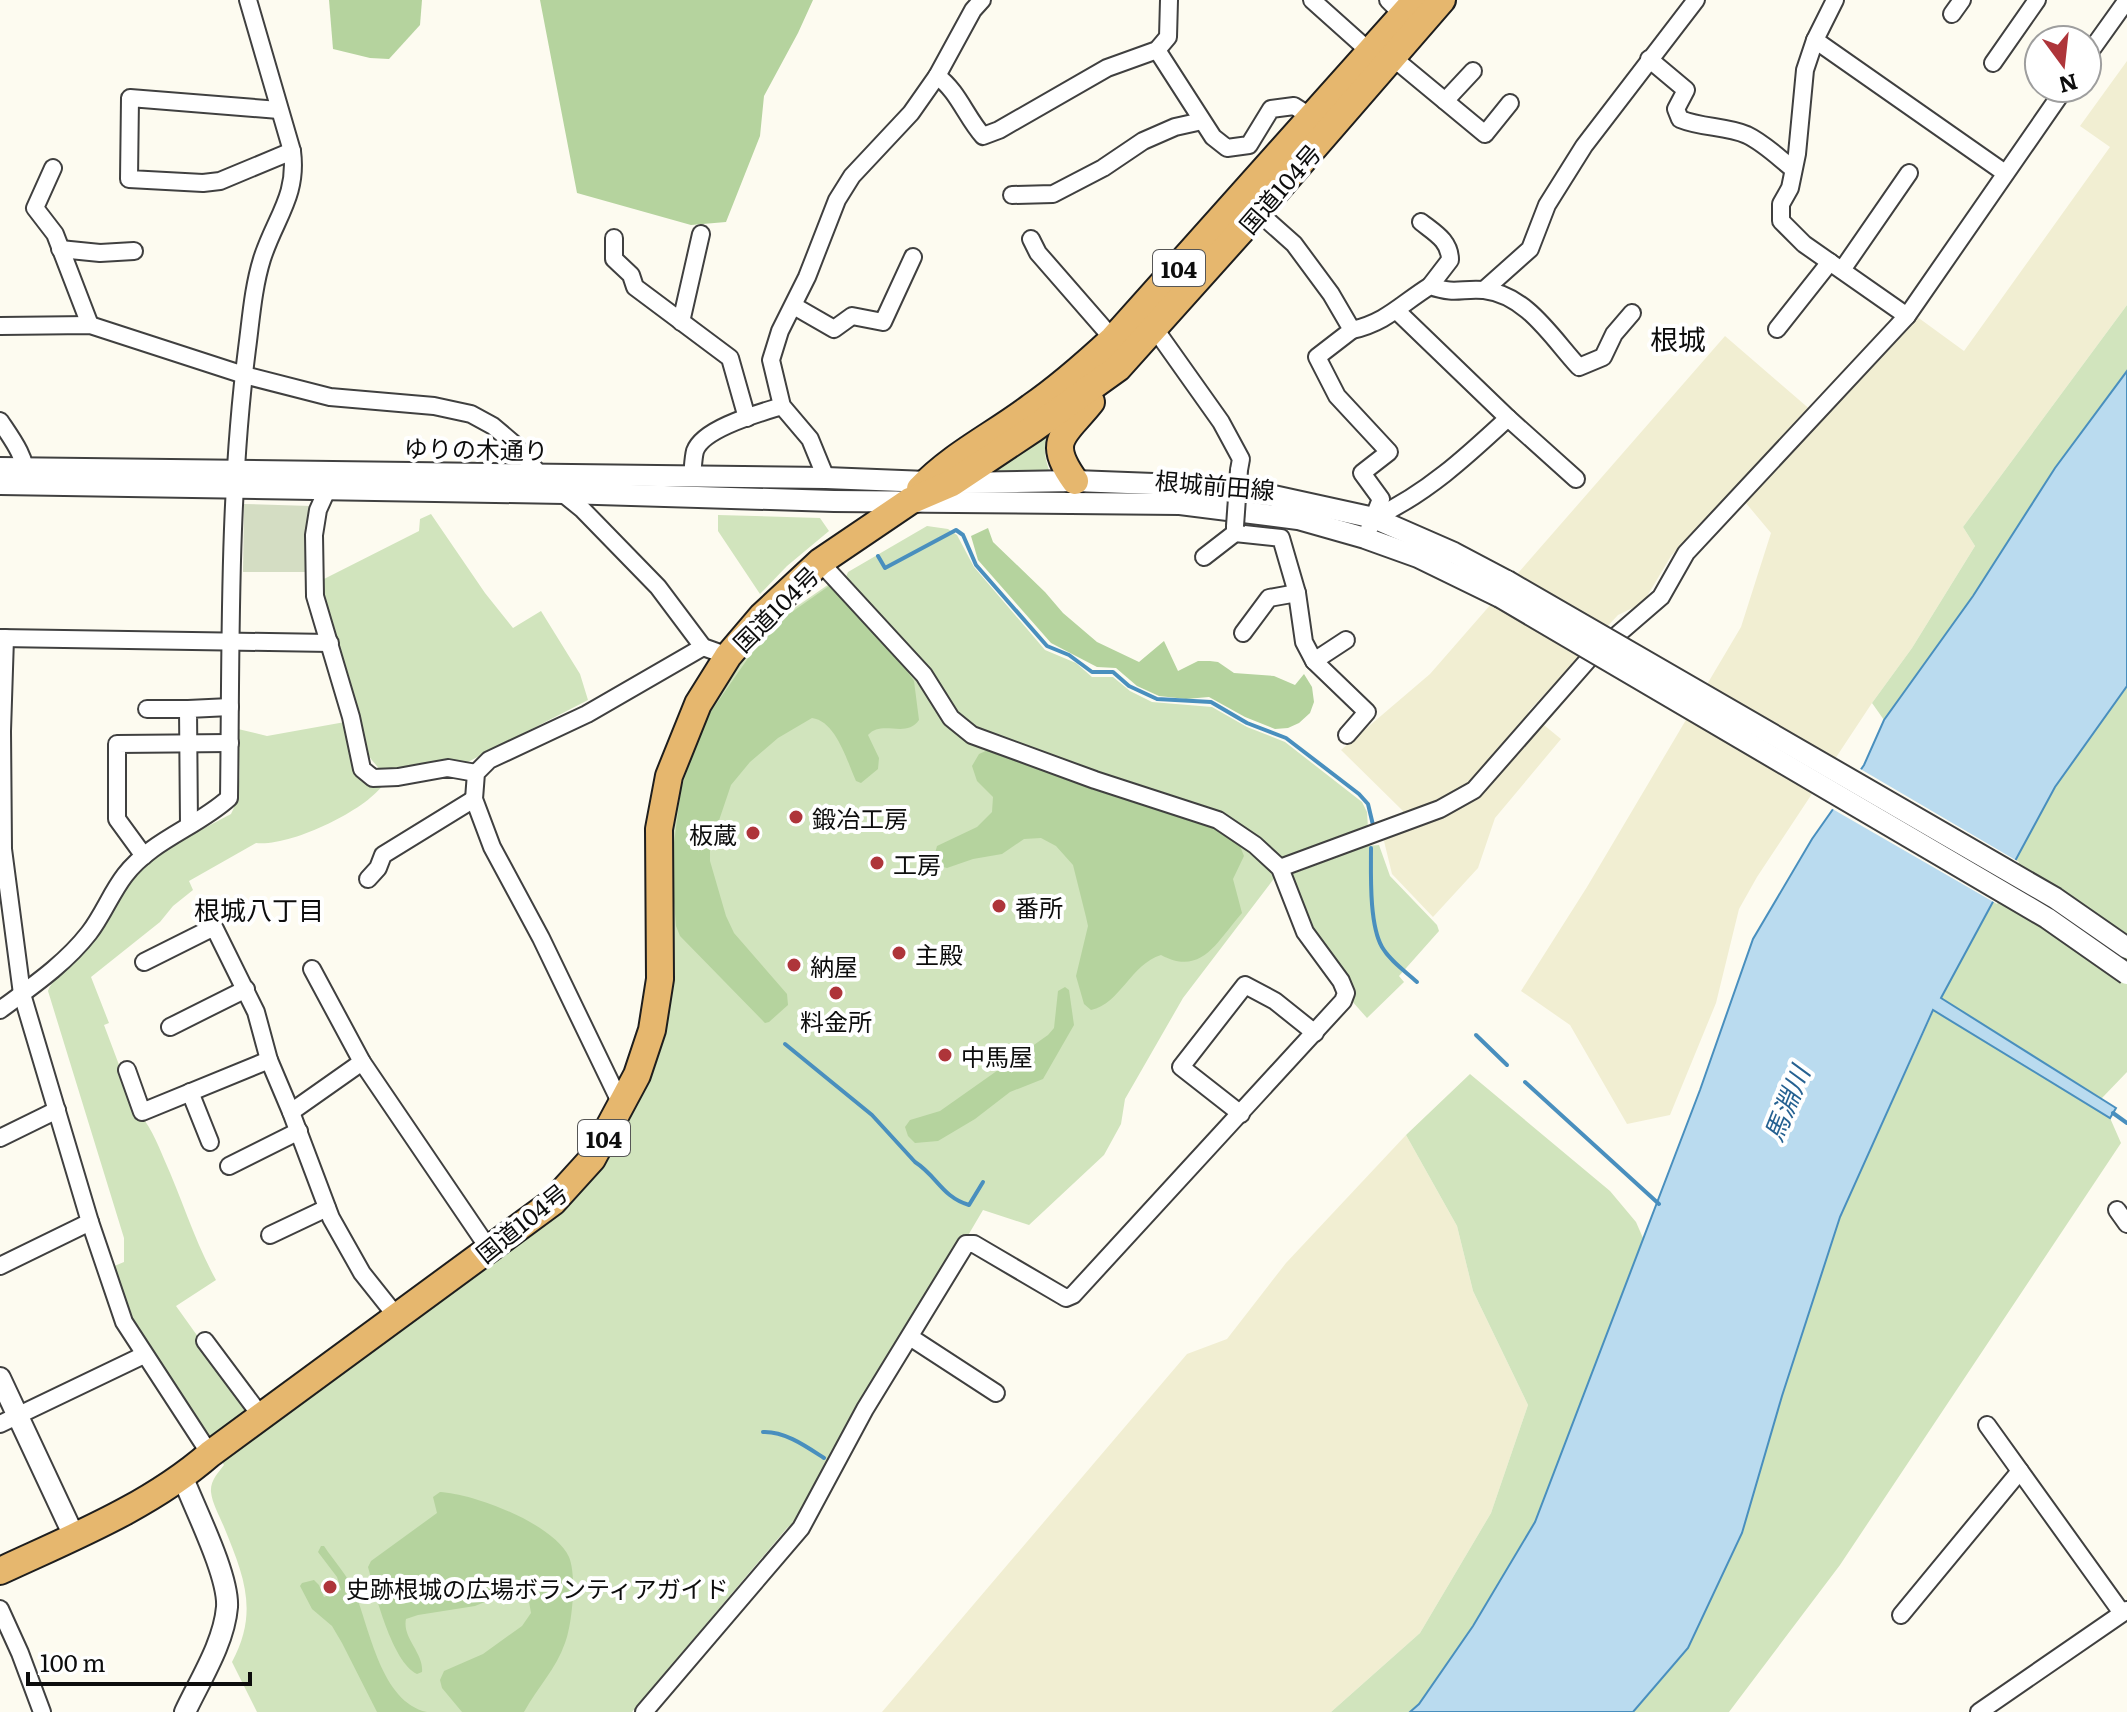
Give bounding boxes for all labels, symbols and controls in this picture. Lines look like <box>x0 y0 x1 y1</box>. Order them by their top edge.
north arrow <box>2023 24 2103 104</box>
text: N <box>2055 66 2082 103</box>
street label: 国道104号 <box>1230 135 1328 241</box>
road number: 104 <box>1153 250 1205 286</box>
district label: 根城 <box>1650 317 1706 359</box>
street label: ゆりの木通り <box>404 429 548 467</box>
street label: 根城前田線 <box>1154 461 1276 507</box>
street label: 国道104号 <box>724 557 826 659</box>
place label: 鍛冶工房 <box>812 800 908 835</box>
marker: 鍛冶工房 <box>787 808 805 826</box>
place label: 板蔵 <box>689 816 737 851</box>
marker: 板蔵 <box>744 824 762 842</box>
place label: 工房 <box>893 846 941 881</box>
marker: 工房 <box>868 854 886 872</box>
district label: 根城八丁目 <box>194 889 324 928</box>
place label: 番所 <box>1015 889 1063 924</box>
marker: 番所 <box>990 897 1008 915</box>
place label: 主殿 <box>915 936 963 971</box>
marker: 主殿 <box>890 944 908 962</box>
place label: 納屋 <box>810 948 858 983</box>
marker: 納屋 <box>785 956 803 974</box>
marker: 料金所 <box>827 984 845 1002</box>
place label: 料金所 <box>800 1003 872 1038</box>
place label: 中馬屋 <box>961 1038 1033 1073</box>
marker: 中馬屋 <box>936 1046 954 1064</box>
water label: 馬淵川 <box>1752 1057 1819 1146</box>
road number: 104 <box>578 1120 630 1156</box>
street label: 国道104号 <box>468 1174 574 1270</box>
place label: 史跡根城の広場ボランティアガイド <box>346 1570 729 1605</box>
marker: 史跡根城の広場ボランティアガイド <box>321 1578 339 1596</box>
scale bar <box>28 1636 250 1686</box>
text: 100 m <box>40 1644 106 1679</box>

